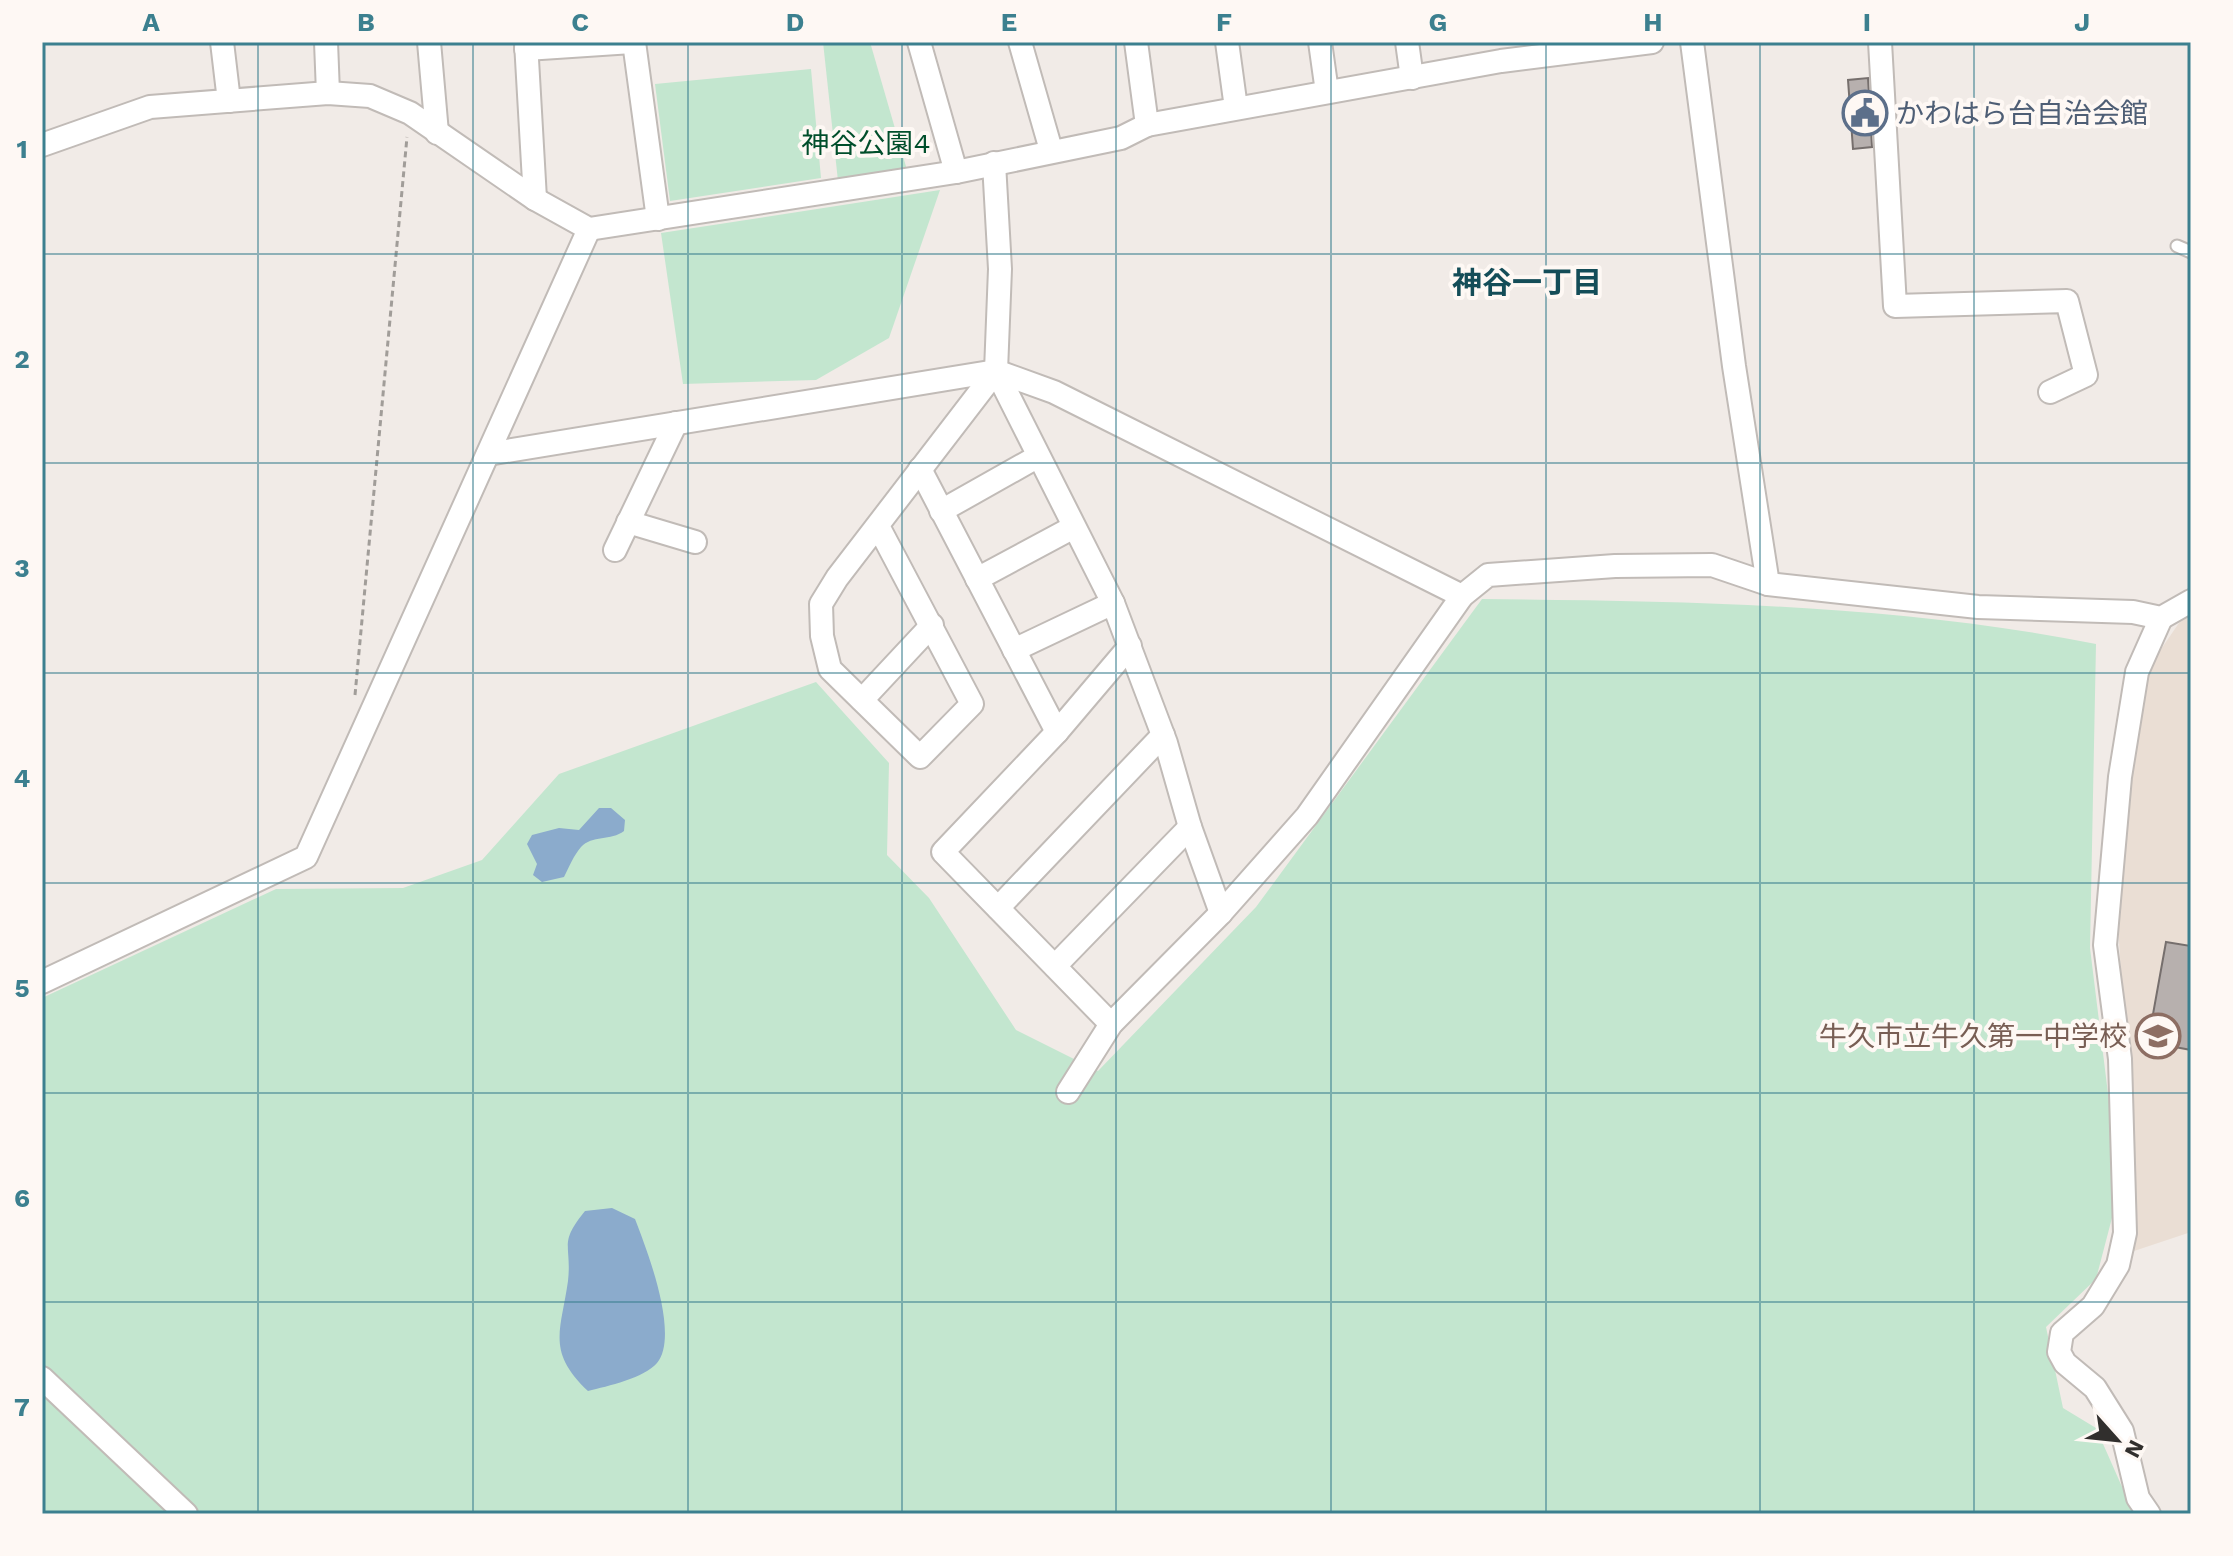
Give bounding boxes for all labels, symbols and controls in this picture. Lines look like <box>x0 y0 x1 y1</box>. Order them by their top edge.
text: A <box>142 7 160 37</box>
text: B <box>357 7 375 37</box>
text: C <box>571 7 589 37</box>
text: D <box>786 7 804 37</box>
text: E <box>1001 7 1017 37</box>
text: F <box>1216 7 1232 37</box>
text: G <box>1429 7 1447 37</box>
text: H <box>1643 7 1663 37</box>
text: I <box>1863 7 1871 37</box>
text: J <box>2074 7 2090 37</box>
public building icon: かわはら台自治会館 <box>1841 89 1889 137</box>
place label: かわはら台自治会館 <box>1896 97 2148 130</box>
park label: 神谷公園4 <box>801 127 931 160</box>
text: 1 <box>16 134 28 164</box>
district label: 神谷一丁目 <box>1452 265 1602 300</box>
text: 2 <box>14 344 30 374</box>
text: 3 <box>14 553 30 583</box>
text: 4 <box>14 763 31 793</box>
text: 5 <box>14 973 30 1003</box>
school or university icon: 牛久市立牛久第一中学校 <box>2134 1012 2182 1060</box>
place label: 牛久市立牛久第一中学校 <box>1819 1020 2127 1053</box>
text: 6 <box>14 1183 30 1213</box>
text: 7 <box>14 1392 30 1422</box>
north arrow <box>2077 1400 2157 1480</box>
text: N <box>2120 1436 2149 1462</box>

